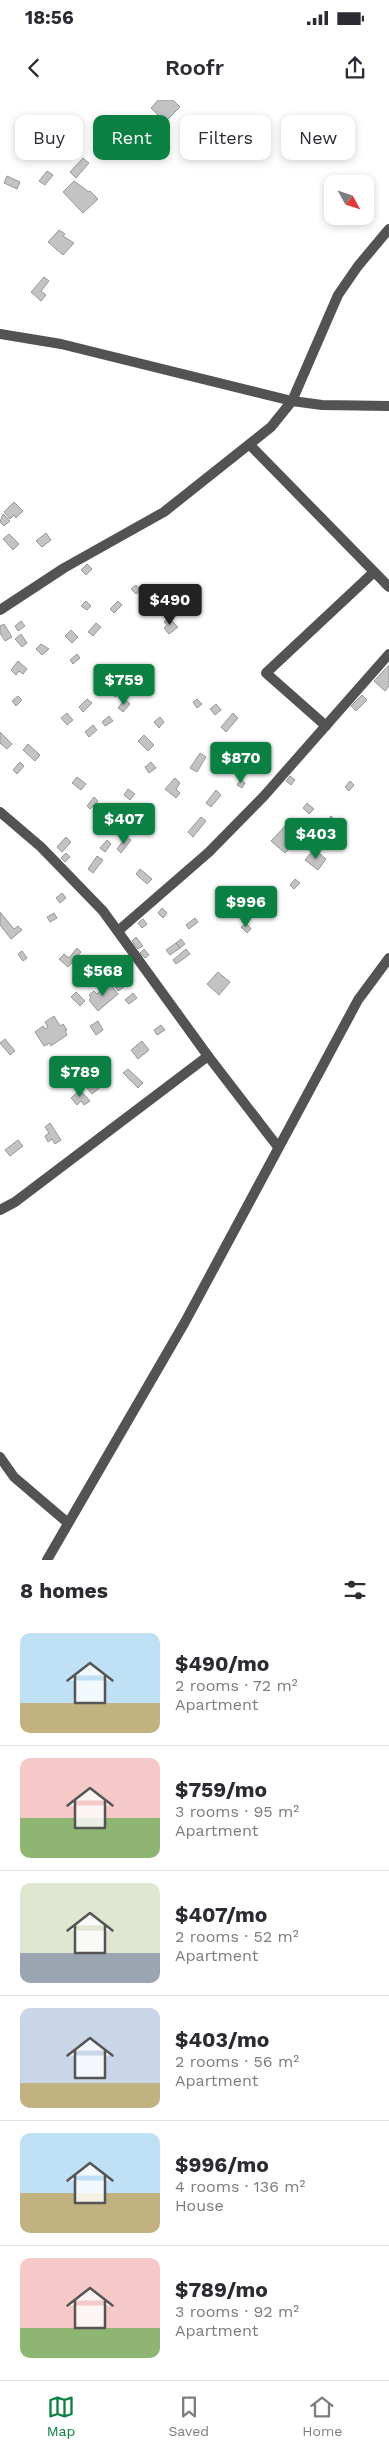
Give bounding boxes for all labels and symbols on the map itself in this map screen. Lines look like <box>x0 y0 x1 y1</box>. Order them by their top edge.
north arrow <box>324 175 374 225</box>
pin: $490 <box>140 584 200 626</box>
pin: $759 <box>94 664 154 706</box>
pin: $870 <box>211 742 271 784</box>
pin: $407 <box>94 802 154 845</box>
pin: $403 <box>286 818 346 860</box>
pin: $996 <box>216 886 276 928</box>
pin: $568 <box>73 954 133 997</box>
pin: $789 <box>50 1056 110 1098</box>

